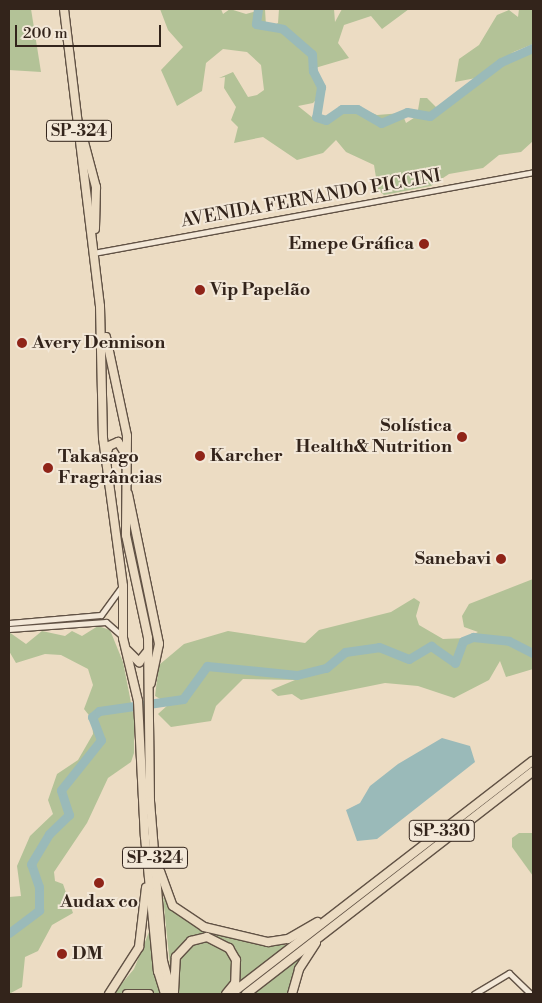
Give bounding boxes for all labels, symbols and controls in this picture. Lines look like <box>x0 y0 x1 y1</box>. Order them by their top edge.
scale bar <box>18 15 164 47</box>
text: 200 m <box>23 24 68 43</box>
road number: SP-324 <box>45 118 113 144</box>
street label: AVENIDA FERNANDO PICCINI <box>179 166 443 232</box>
place label: Emepe Gráfica <box>288 233 414 255</box>
marker: Emepe Gráfica <box>418 238 430 250</box>
place label: Vip Papelão <box>210 279 310 301</box>
marker: Vip Papelão <box>194 284 206 296</box>
place label: Avery Dennison <box>32 332 165 354</box>
marker: Avery Dennison <box>16 337 28 349</box>
place label: Solística Health& Nutrition <box>296 416 452 458</box>
marker: Solística Health& Nutrition <box>456 431 468 443</box>
place label: Karcher <box>210 445 283 467</box>
place label: Takasago Fragrâncias <box>58 447 162 489</box>
marker: Karcher <box>194 450 206 462</box>
marker: Takasago Fragrâncias <box>42 462 54 474</box>
place label: Sanebavi <box>415 548 491 570</box>
marker: Sanebavi <box>495 553 507 565</box>
road number: SP-330 <box>408 818 476 844</box>
road number: SP-324 <box>121 844 189 871</box>
marker: Audax co <box>93 877 105 889</box>
place label: Audax co <box>60 891 138 913</box>
place label: DM <box>72 943 103 965</box>
marker: DM <box>56 948 68 960</box>

